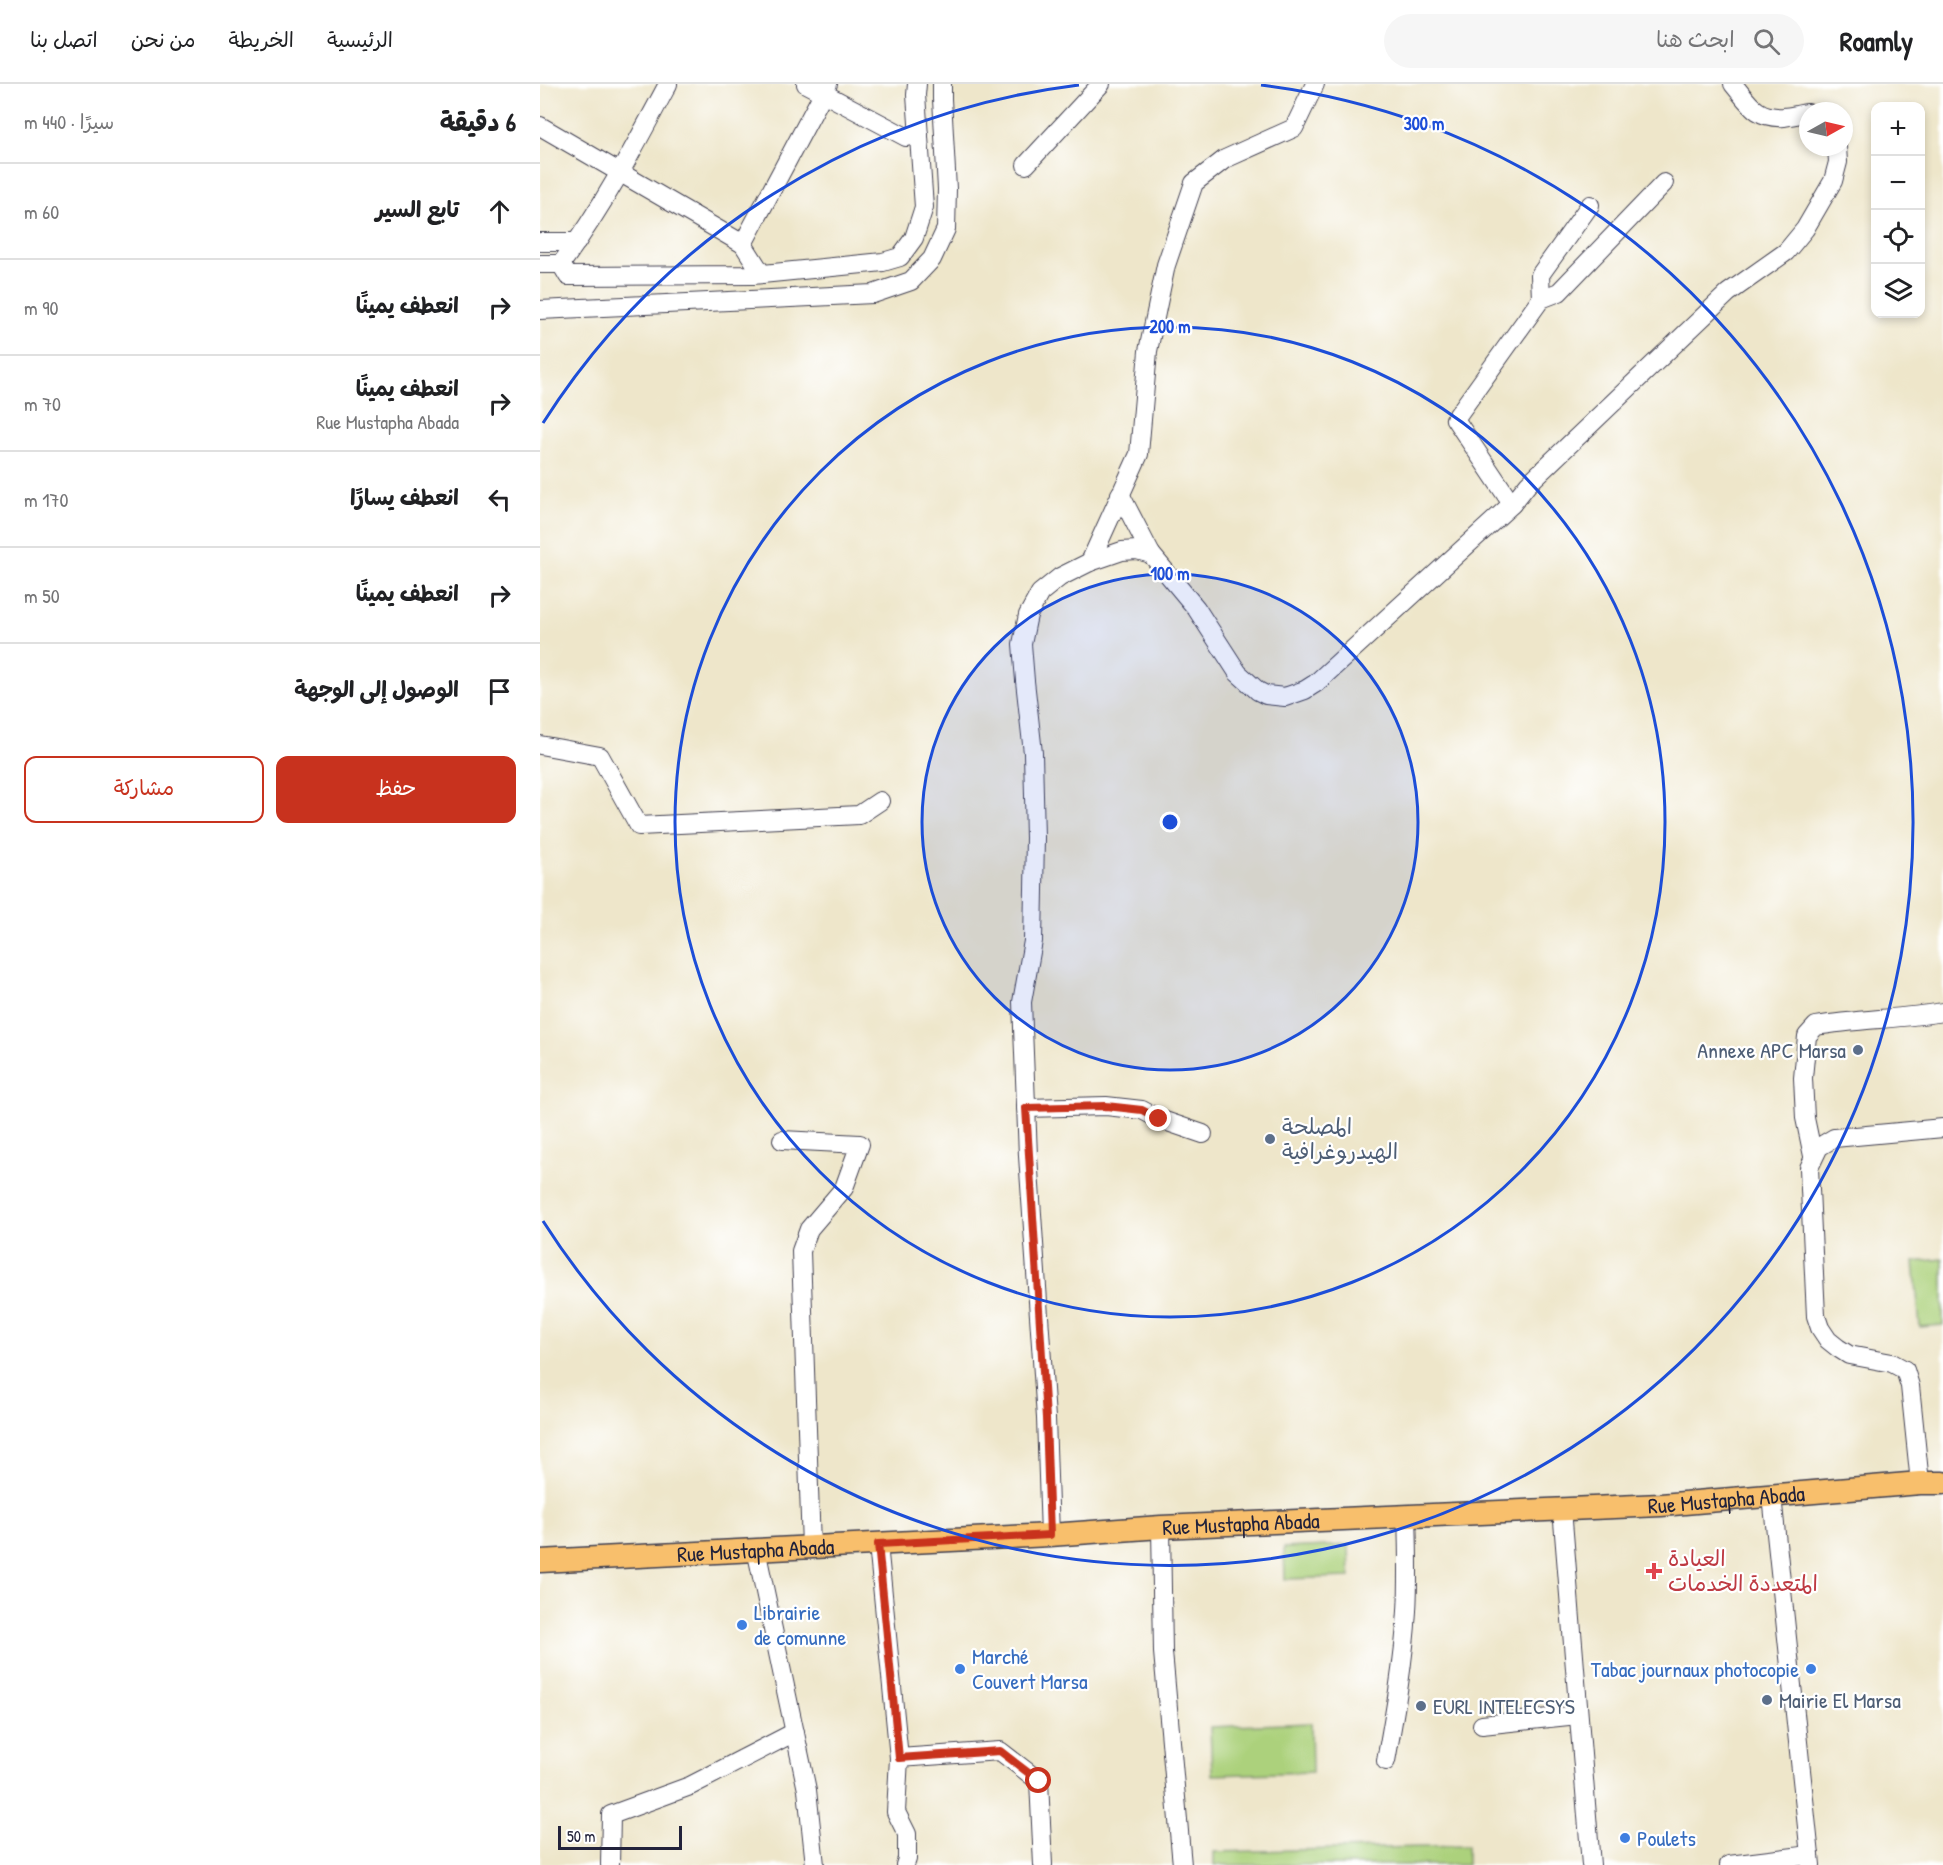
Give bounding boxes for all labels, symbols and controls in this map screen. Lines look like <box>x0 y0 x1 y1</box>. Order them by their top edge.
search box <box>1384 14 1804 68</box>
text: Roamly <box>1840 22 1913 60</box>
text: ابحث هنا <box>1656 24 1735 54</box>
text: اتصل بنا <box>30 25 98 54</box>
text: من نحن <box>131 25 195 54</box>
text: الخريطة <box>228 25 294 54</box>
text: الرئيسية <box>327 25 393 54</box>
icon: search <box>1750 25 1783 58</box>
north arrow <box>1799 102 1853 156</box>
map controls <box>1871 102 1925 318</box>
button: + <box>1871 102 1925 156</box>
text: 6 دقيقة <box>440 104 516 139</box>
text: سيرًا · 440 m <box>24 108 114 135</box>
text: 300 m <box>1404 111 1444 136</box>
button: − <box>1871 156 1925 210</box>
text: تابع السير <box>376 194 459 224</box>
icon: ahead <box>483 195 516 228</box>
text: 60 m <box>24 198 59 225</box>
button: locate <box>1871 210 1925 264</box>
button: layers <box>1871 264 1925 318</box>
text: انعطف يمينًا <box>356 290 459 320</box>
icon: right <box>483 291 516 324</box>
text: 90 m <box>24 294 59 321</box>
text: 200 m <box>1150 314 1190 339</box>
text: انعطف يمينًا <box>356 373 459 403</box>
icon: right <box>483 387 516 420</box>
text: 70 m <box>24 390 61 417</box>
text: Rue Mustapha Abada <box>316 408 459 435</box>
text: انعطف يسارًا <box>350 482 459 512</box>
icon: left <box>483 483 516 516</box>
text: 170 m <box>24 486 68 513</box>
text: 100 m <box>1150 561 1190 586</box>
text: انعطف يمينًا <box>356 578 459 608</box>
icon: right <box>483 579 516 612</box>
text: 50 m <box>24 582 60 609</box>
text: الوصول إلى الوجهة <box>294 674 459 704</box>
icon: arrive <box>483 675 516 708</box>
button: مشاركة <box>24 756 264 823</box>
button: حفظ <box>276 756 516 823</box>
centre of rings <box>1160 812 1180 832</box>
place label: Annexe APC Marsa <box>1697 1035 1846 1065</box>
marker: Annexe APC Marsa <box>1851 1043 1865 1057</box>
route end <box>1145 1105 1171 1131</box>
place label: المصلحة الهيدروغرافية <box>1282 1111 1398 1166</box>
marker: المصلحة الهيدروغرافية <box>1263 1132 1277 1146</box>
street label: Rue Mustapha Abada <box>1647 1478 1806 1521</box>
street label: Rue Mustapha Abada <box>1162 1505 1321 1542</box>
street label: Rue Mustapha Abada <box>676 1531 835 1569</box>
place label: العيادة المتعددة الخدمات <box>1668 1543 1818 1598</box>
marker: العيادة المتعددة الخدمات <box>1645 1562 1663 1580</box>
place label: Librairie de comunne <box>754 1597 846 1652</box>
marker: Librairie de comunne <box>735 1618 749 1632</box>
place label: Marché Couvert Marsa <box>972 1641 1088 1696</box>
place label: Tabac journaux photocopie <box>1591 1654 1799 1684</box>
marker: Marché Couvert Marsa <box>953 1662 967 1676</box>
marker: Tabac journaux photocopie <box>1804 1662 1818 1676</box>
place label: Mairie El Marsa <box>1779 1685 1901 1715</box>
place label: EURL INTELECSYS <box>1433 1691 1575 1721</box>
marker: Mairie El Marsa <box>1760 1693 1774 1707</box>
marker: EURL INTELECSYS <box>1414 1699 1428 1713</box>
route start <box>1025 1767 1051 1793</box>
scale bar <box>558 1823 682 1850</box>
place label: Poulets <box>1637 1823 1696 1853</box>
text: 50 m <box>567 1825 596 1847</box>
marker: Poulets <box>1618 1831 1632 1845</box>

